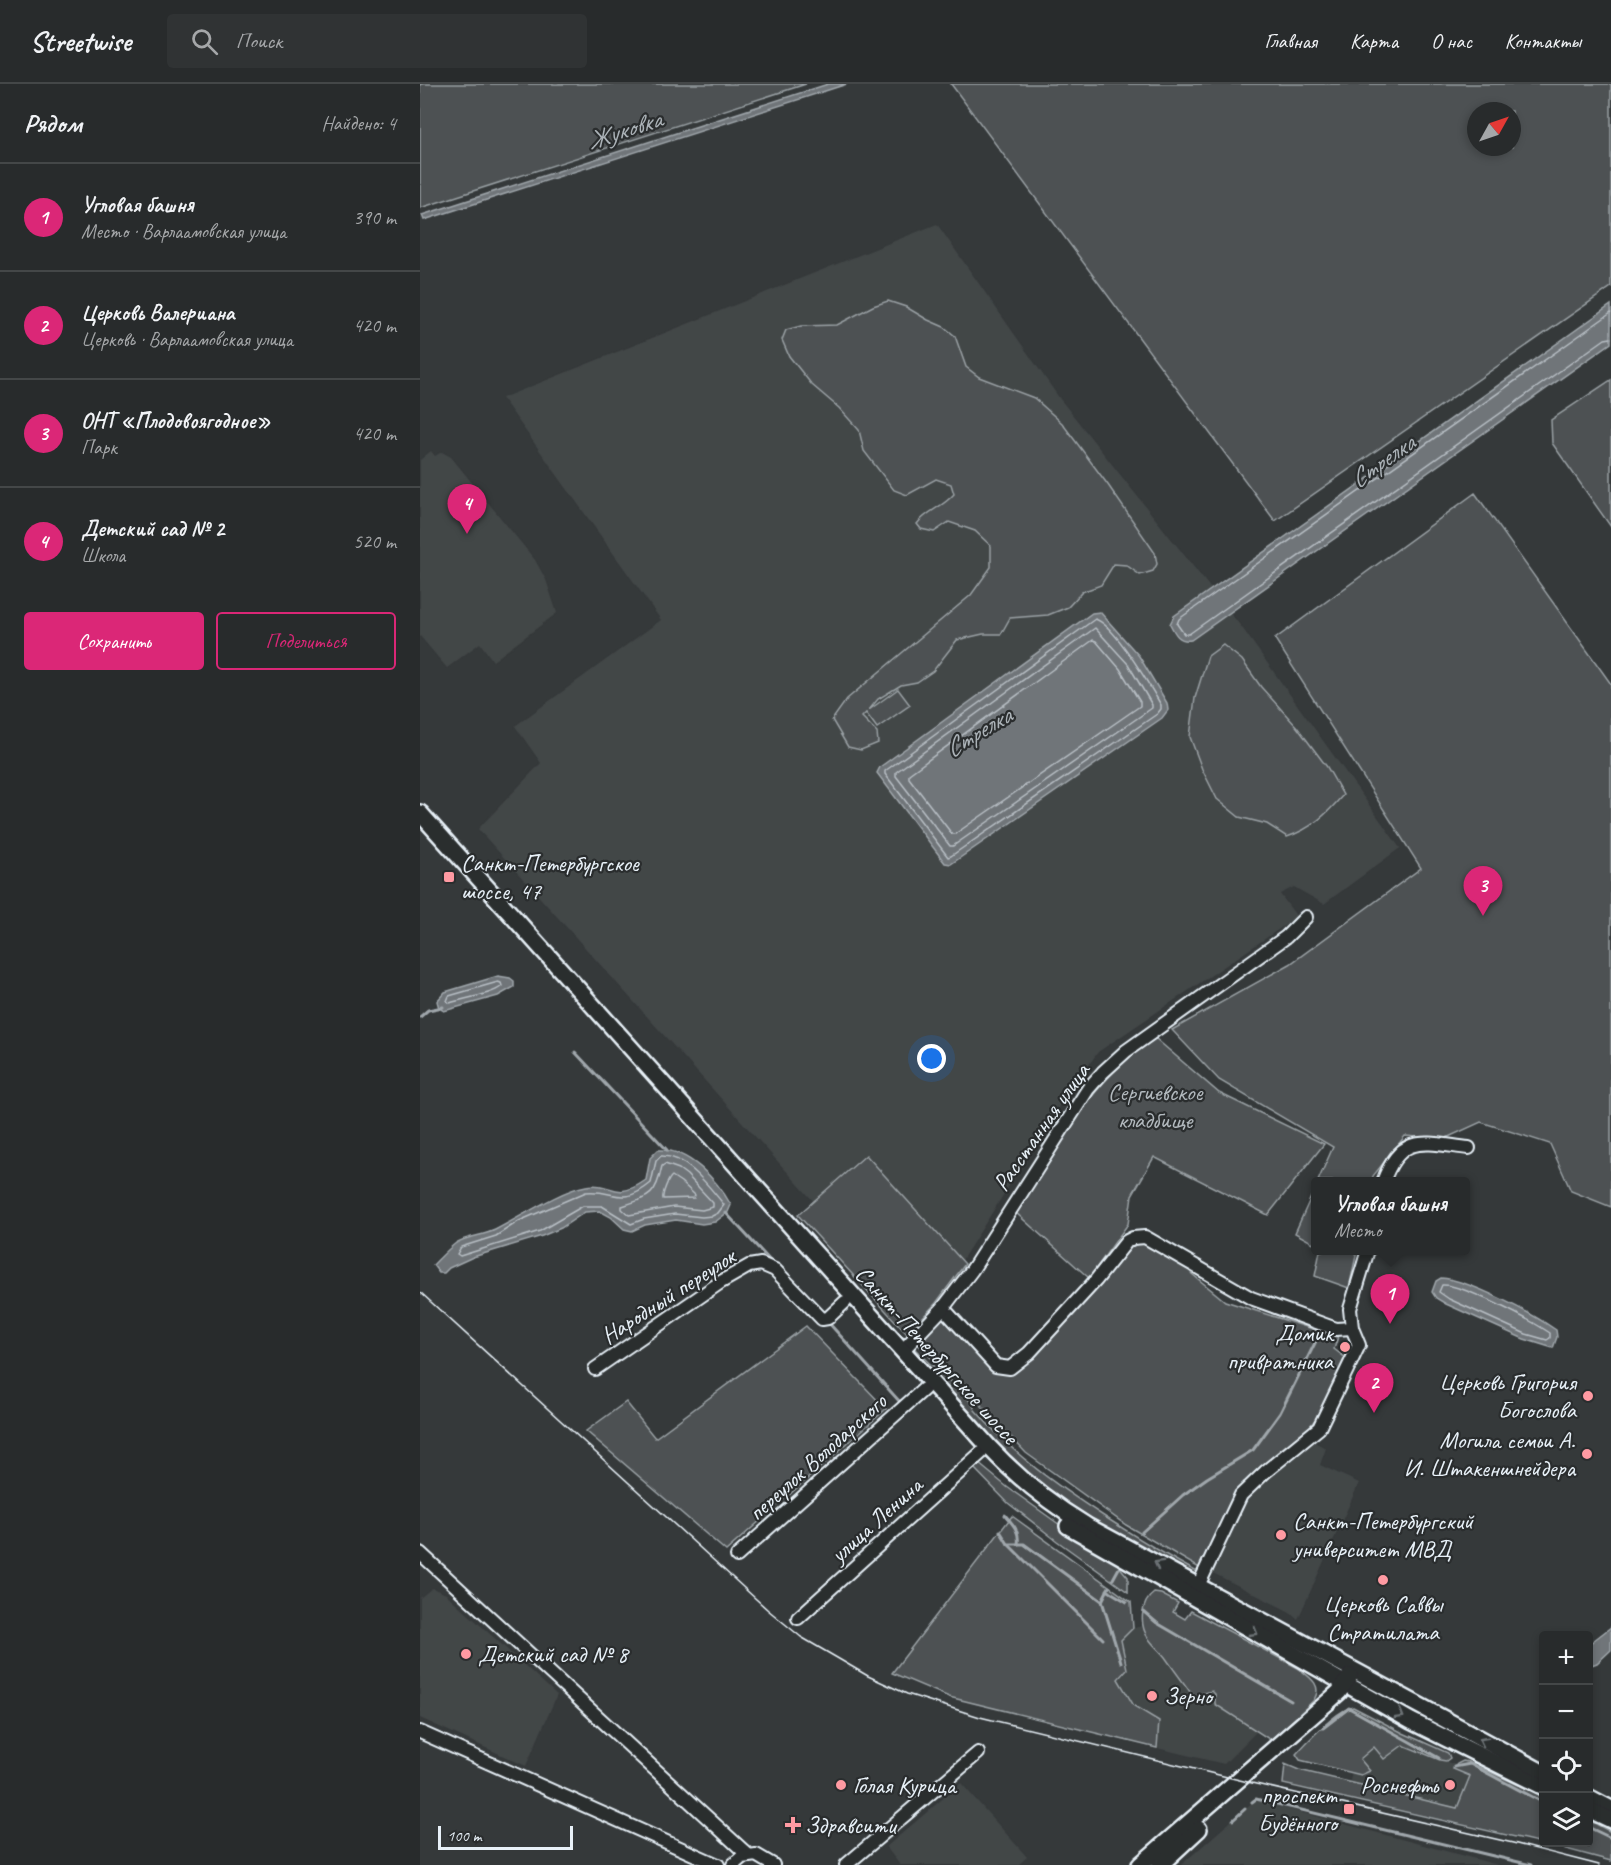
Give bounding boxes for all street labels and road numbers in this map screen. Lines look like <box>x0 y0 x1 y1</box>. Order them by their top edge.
street label: Расстанная улица <box>986 1056 1097 1197</box>
street label: Народный переулок <box>595 1240 743 1351</box>
street label: Санкт-Петербургское шоссе <box>849 1259 1027 1452</box>
street label: переулок Володарского <box>741 1386 894 1527</box>
street label: улица Ленина <box>822 1469 930 1571</box>

